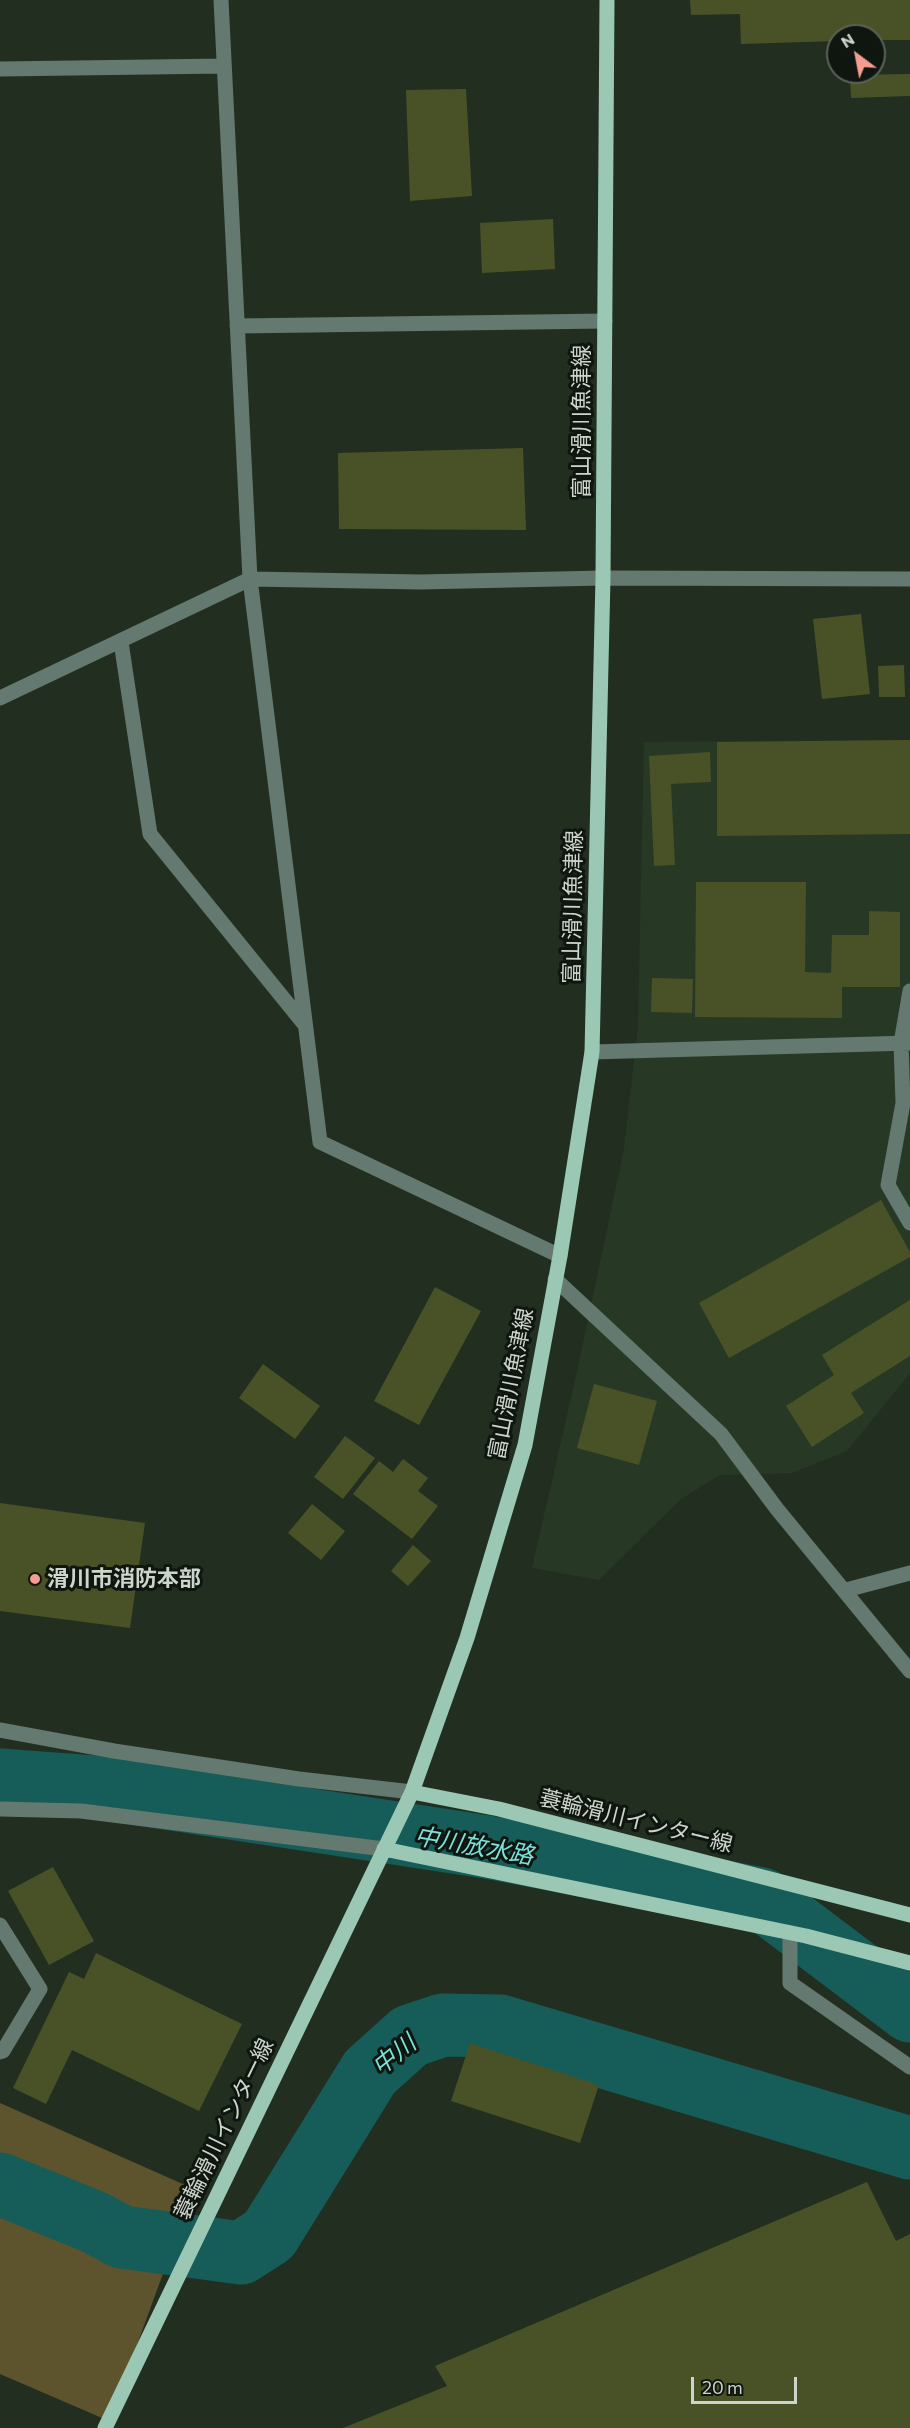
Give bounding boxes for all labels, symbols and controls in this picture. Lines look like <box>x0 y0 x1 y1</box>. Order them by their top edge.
north arrow <box>826 24 886 84</box>
text: N <box>837 29 857 51</box>
street label: 富山滑川魚津線 <box>569 345 595 499</box>
street label: 富山滑川魚津線 <box>558 830 588 984</box>
street label: 富山滑川魚津線 <box>483 1306 539 1462</box>
place label: 滑川市消防本部 <box>47 1566 201 1592</box>
marker: 滑川市消防本部 <box>28 1572 42 1586</box>
street label: 蓑輪滑川インター線 <box>537 1784 735 1858</box>
water label: 中川放水路 <box>412 1821 536 1871</box>
water label: 中川 <box>366 2029 422 2081</box>
street label: 蓑輪滑川インター線 <box>169 2034 279 2224</box>
scale bar <box>694 2365 800 2403</box>
text: 20 m <box>702 2376 743 2398</box>

